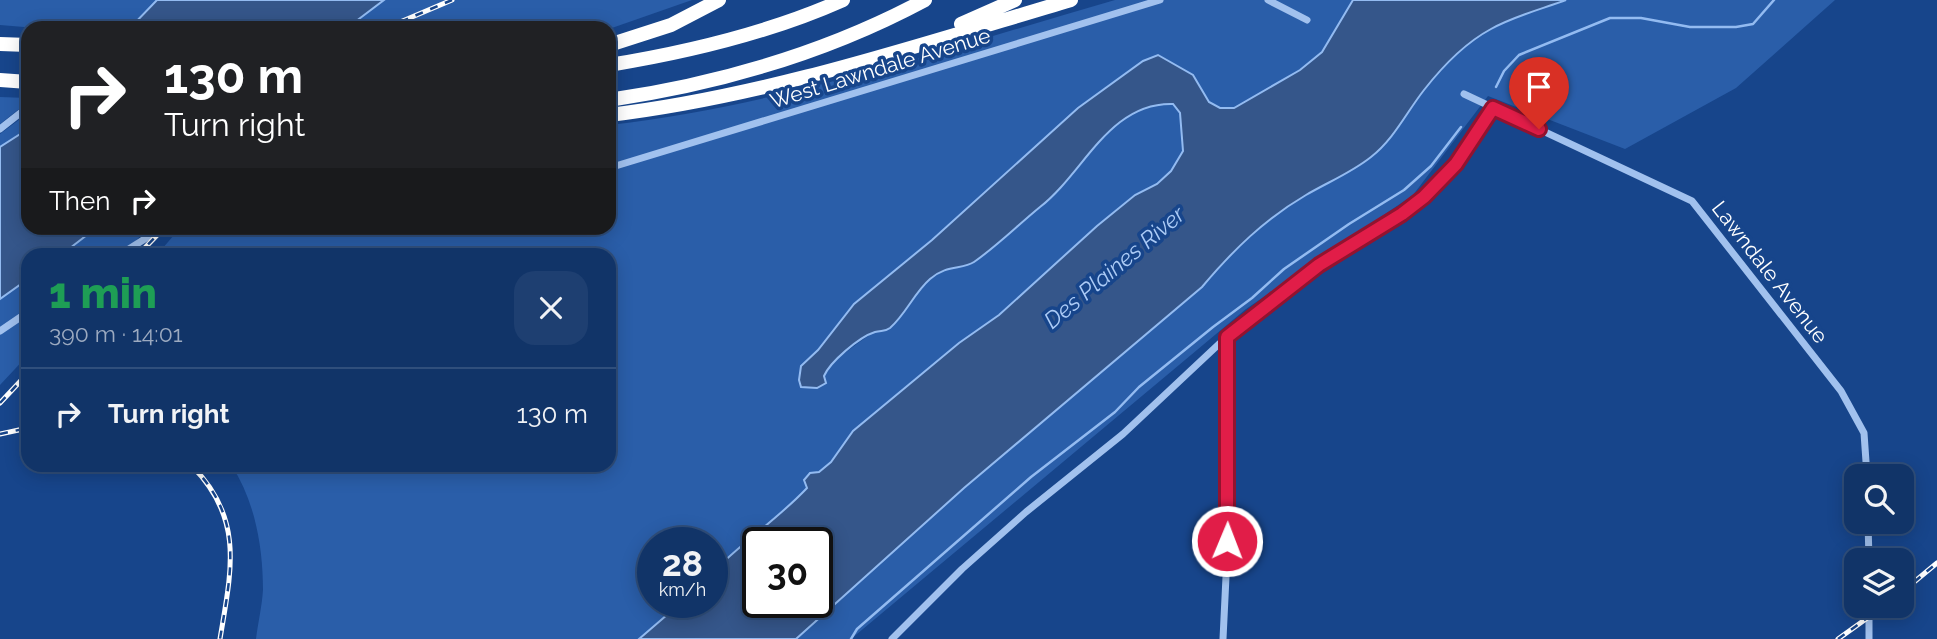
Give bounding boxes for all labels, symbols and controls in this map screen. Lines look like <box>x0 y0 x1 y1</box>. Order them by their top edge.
street label: West Lawndale Avenue <box>767 23 993 113</box>
text: 130 m <box>164 47 303 104</box>
icon: right <box>49 49 140 140</box>
pin <box>1509 57 1569 129</box>
icon: arrive <box>1520 68 1558 106</box>
text: Turn right <box>164 106 305 143</box>
icon: right <box>124 182 162 220</box>
text: Then <box>49 186 110 216</box>
street label: Lawndale Avenue <box>1707 196 1833 348</box>
water label: Des Plaines River <box>1038 200 1191 334</box>
text: 1 min <box>49 269 157 318</box>
button: close <box>514 271 588 345</box>
text: 390 m · 14:01 <box>49 320 183 347</box>
icon: right <box>49 395 87 433</box>
text: Turn right <box>108 399 229 429</box>
text: 130 m <box>517 399 588 429</box>
map controls <box>1844 464 1914 618</box>
button: search <box>1844 464 1914 534</box>
position arrow <box>1190 504 1264 578</box>
speed limit sign: 30 <box>742 527 833 618</box>
text: 28 <box>662 543 703 584</box>
button: layers <box>1844 548 1914 618</box>
text: km/h <box>659 579 706 600</box>

